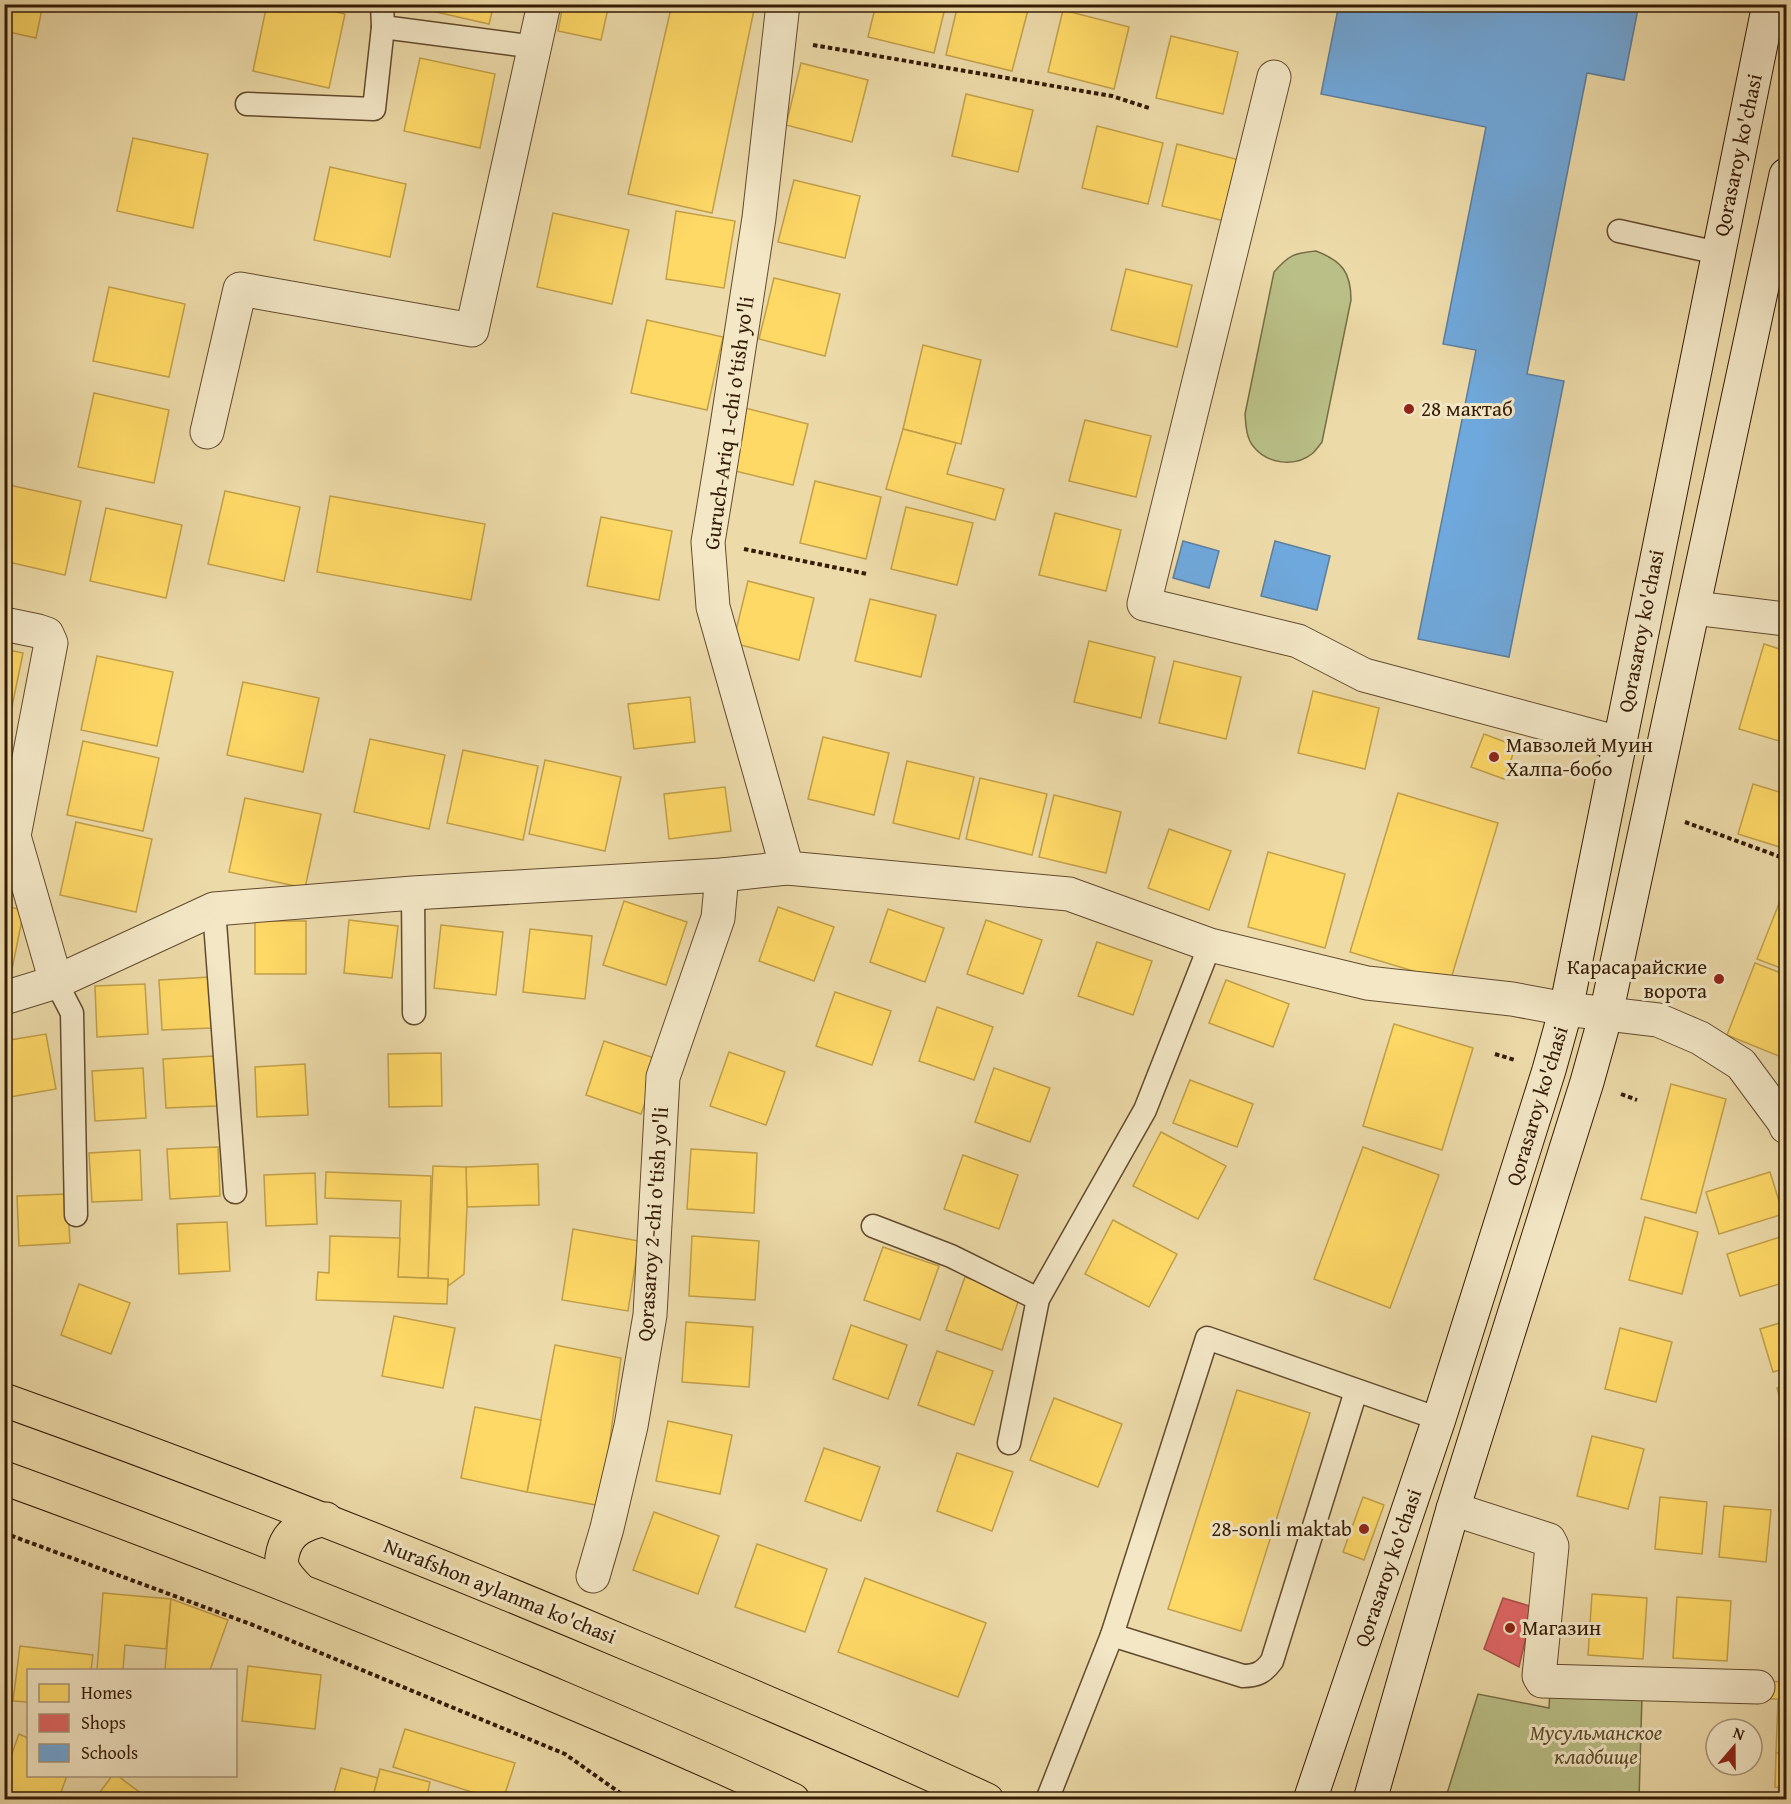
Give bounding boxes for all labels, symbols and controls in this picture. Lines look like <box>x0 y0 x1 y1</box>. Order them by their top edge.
street label: Qorasaroy ko'chasi <box>1705 71 1770 239</box>
street label: Guruch-Ariq 1-chi o'tish yo'li <box>695 294 762 552</box>
place label: 28 мактаб <box>1421 393 1513 424</box>
marker: 28 мактаб <box>1402 402 1416 416</box>
street label: Qorasaroy ko'chasi <box>1609 547 1672 715</box>
place label: Мавзолей Муин Халпа-бобо <box>1506 729 1653 784</box>
marker: Мавзолей Муин Халпа-бобо <box>1487 750 1501 764</box>
place label: Карасарайские ворота <box>1567 951 1707 1006</box>
marker: Карасарайские ворота <box>1712 972 1726 986</box>
street label: Qorasaroy ko'chasi <box>1497 1022 1576 1190</box>
street label: Qorasaroy 2-chi o'tish yo'li <box>629 1106 676 1342</box>
street label: Qorasaroy ko'chasi <box>1346 1484 1429 1651</box>
place label: 28-sonli maktab <box>1211 1513 1352 1544</box>
marker: 28-sonli maktab <box>1357 1522 1371 1536</box>
street label: Nurafshon aylanma ko'chasi <box>379 1530 621 1651</box>
place label: Магазин <box>1522 1612 1601 1643</box>
marker: Магазин <box>1503 1621 1517 1635</box>
legend <box>27 1669 237 1777</box>
text: Homes <box>81 1679 132 1706</box>
text: Shops <box>81 1709 126 1736</box>
park label: Мусульманское кладбище <box>1530 1717 1662 1772</box>
north arrow <box>1704 1717 1764 1777</box>
text: N <box>1730 1720 1749 1746</box>
text: Schools <box>81 1739 138 1766</box>

